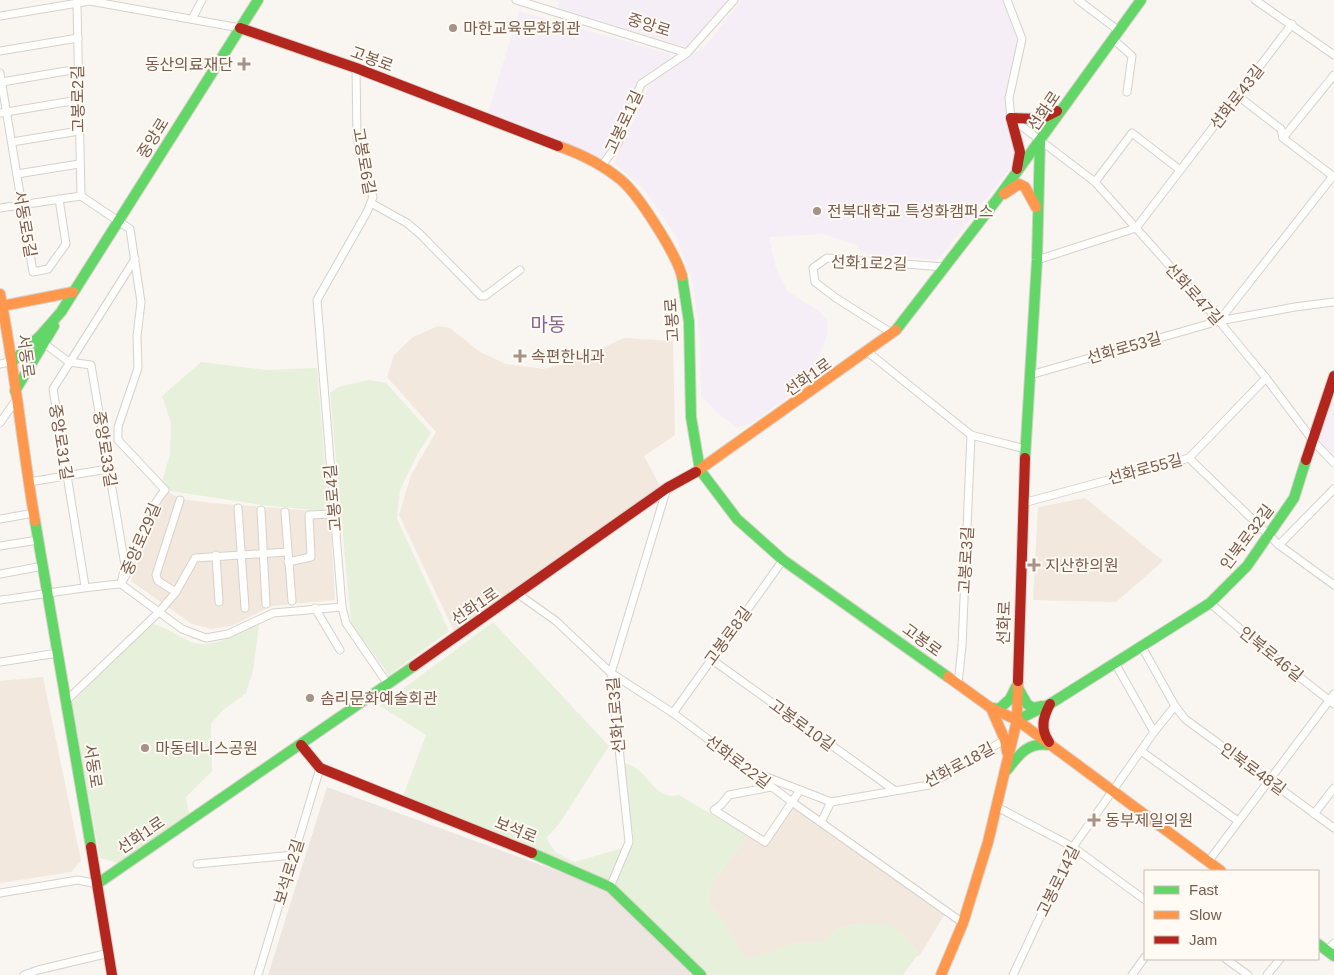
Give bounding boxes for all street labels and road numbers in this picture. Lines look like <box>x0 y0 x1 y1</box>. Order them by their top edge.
street label: 중앙로 <box>625 10 673 40</box>
street label: 고봉로 <box>348 43 396 75</box>
street label: 선화로43길 <box>1207 62 1267 132</box>
street label: 고봉로2길 <box>69 65 87 133</box>
street label: 고봉로1길 <box>602 88 646 156</box>
street label: 선화로 <box>1025 88 1064 134</box>
street label: 중앙로 <box>134 115 172 161</box>
street label: 고봉로6길 <box>350 126 378 196</box>
street label: 서동로5길 <box>11 189 39 259</box>
street label: 선화1로2길 <box>830 253 908 273</box>
street label: 선화로47길 <box>1162 260 1226 328</box>
street label: 고봉로 <box>662 297 682 343</box>
street label: 선화로53길 <box>1085 329 1163 367</box>
street label: 서동로 <box>15 333 38 379</box>
street label: 선화1로 <box>781 355 835 399</box>
street label: 중앙로31길 <box>47 403 75 481</box>
street label: 중앙로33길 <box>91 410 119 488</box>
street label: 선화로55길 <box>1106 451 1184 487</box>
street label: 고봉로4길 <box>322 463 344 533</box>
street label: 중앙로29길 <box>118 500 164 578</box>
street label: 인북로32길 <box>1217 501 1277 573</box>
street label: 고봉로3길 <box>956 526 976 594</box>
street label: 선화1로 <box>448 584 502 628</box>
street label: 선화로 <box>995 600 1013 645</box>
street label: 고봉로8길 <box>701 604 755 668</box>
street label: 고봉로 <box>899 620 945 660</box>
street label: 인북로46길 <box>1236 623 1306 685</box>
street label: 선화1로3길 <box>604 676 628 754</box>
street label: 고봉로10길 <box>766 696 838 754</box>
street label: 선화로22길 <box>702 732 774 792</box>
street label: 선화로18길 <box>921 739 997 791</box>
street label: 인북로48길 <box>1217 740 1289 798</box>
street label: 서동로 <box>81 743 105 789</box>
street label: 선화1로 <box>114 813 168 857</box>
street label: 보석로 <box>492 814 540 846</box>
street label: 보석로2길 <box>271 837 307 907</box>
street label: 고봉로14길 <box>1034 843 1082 919</box>

